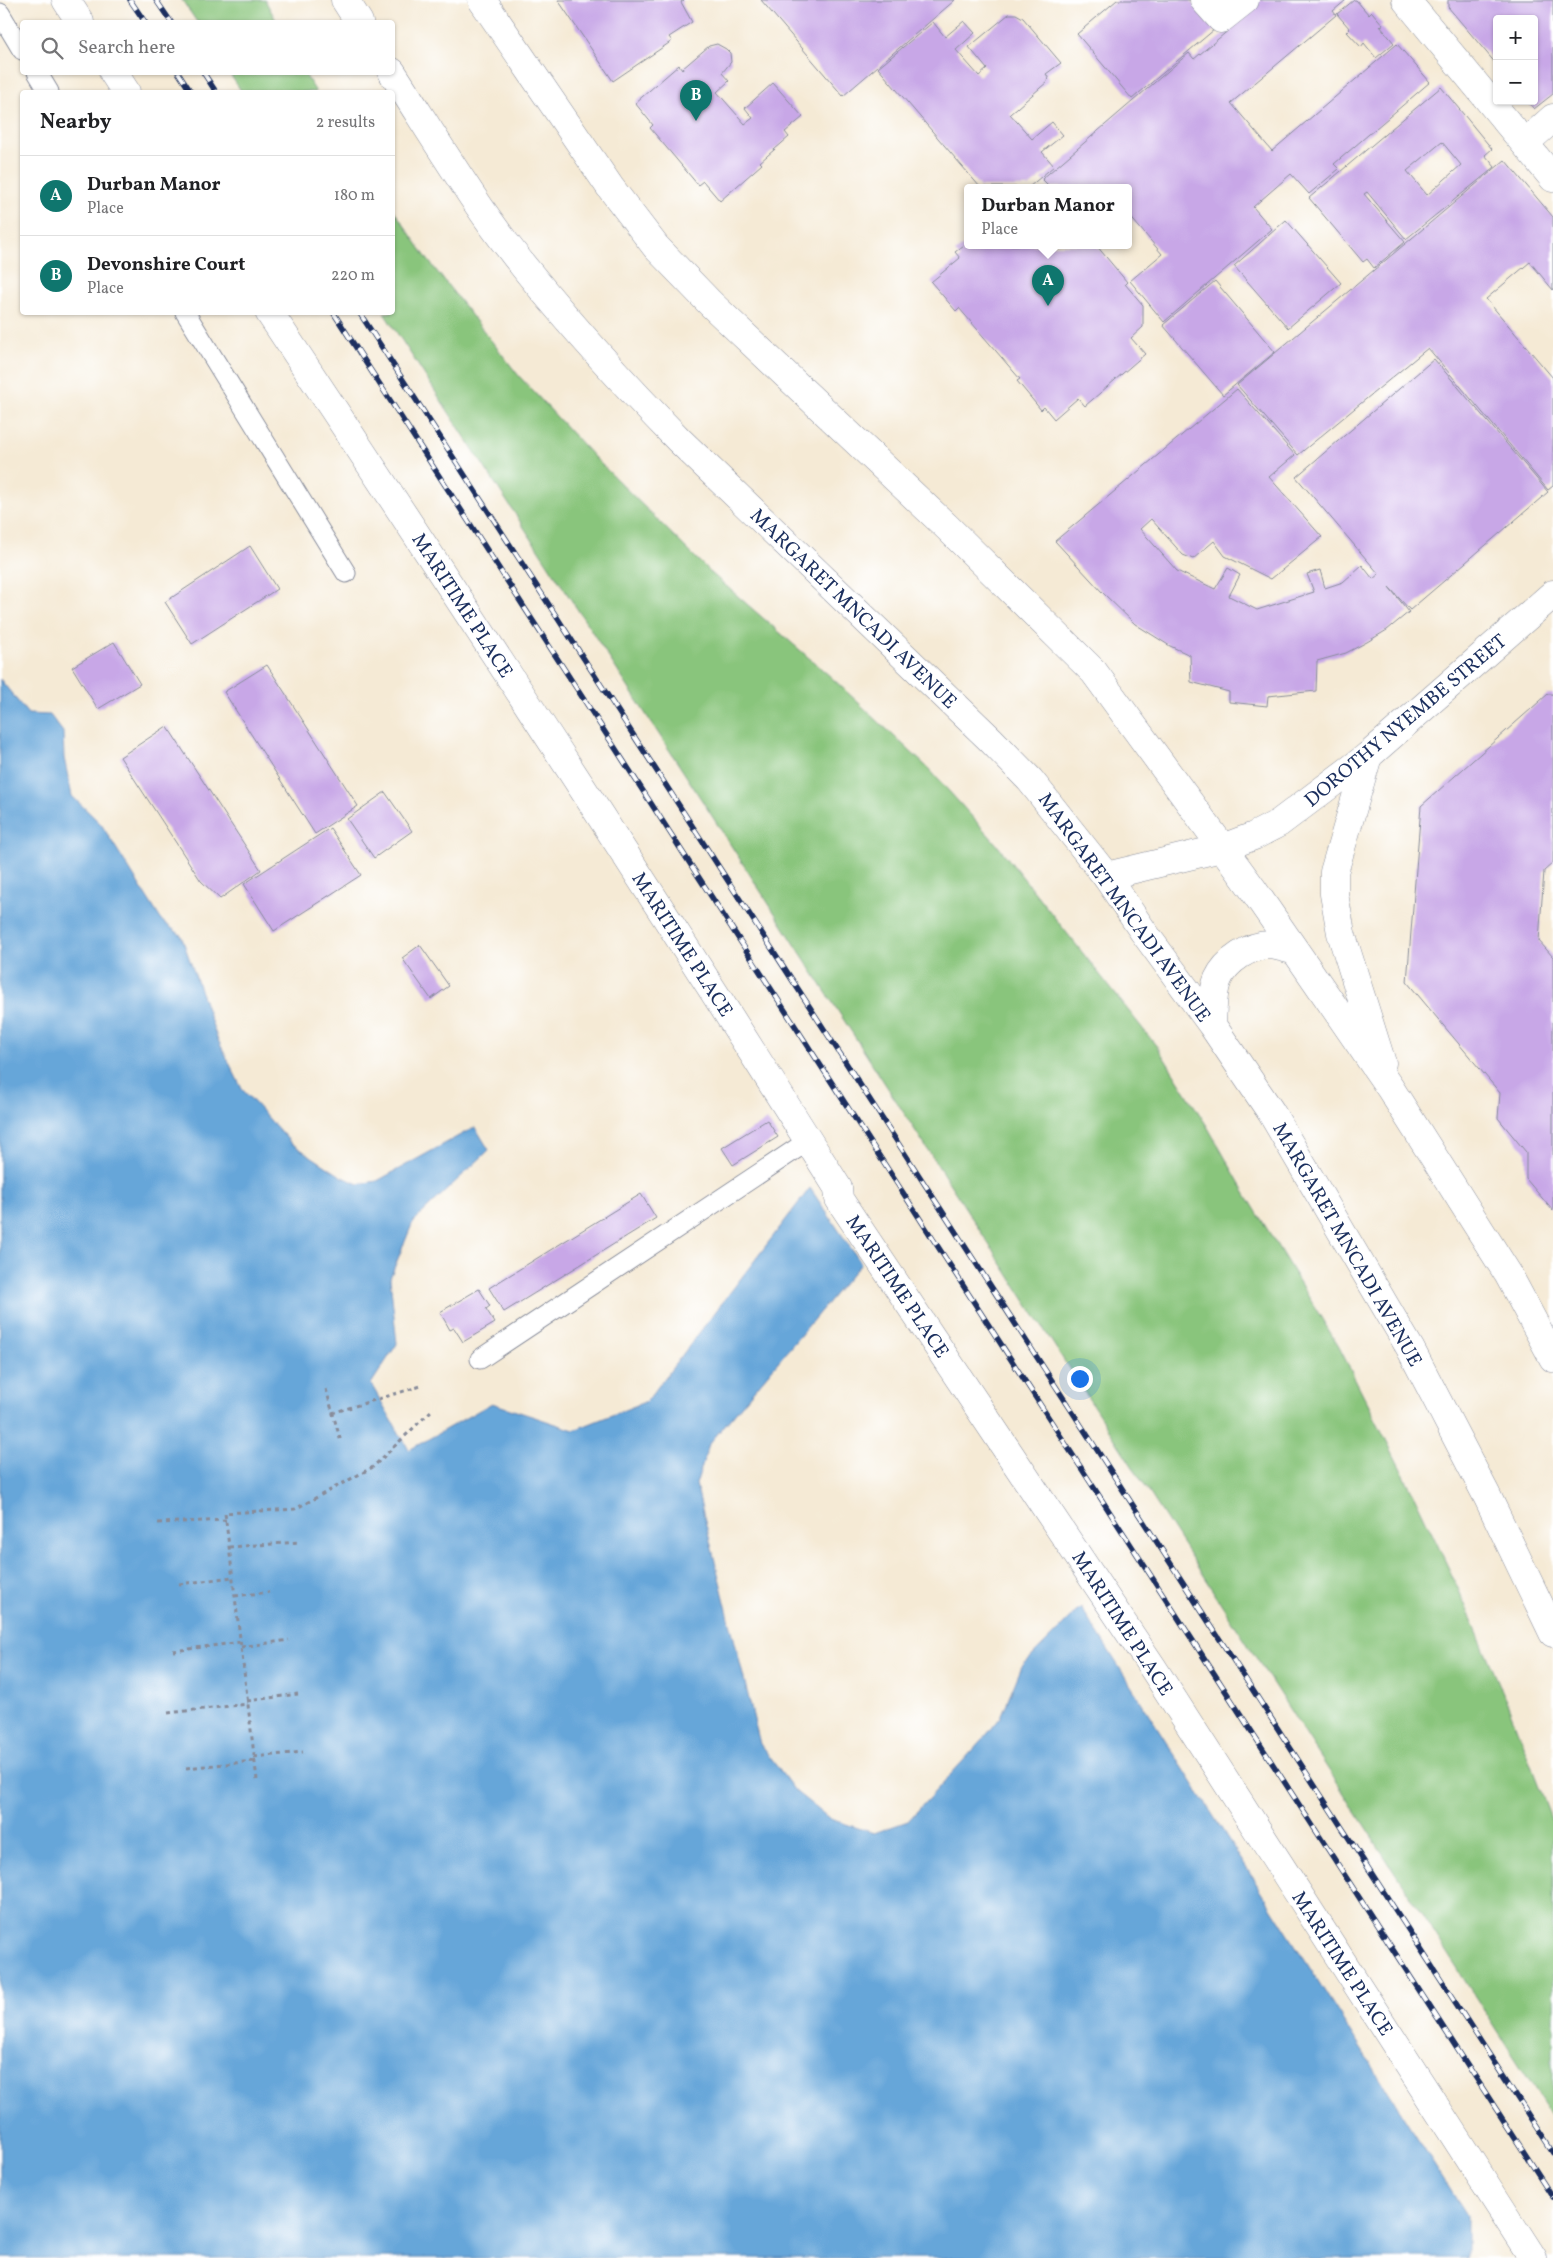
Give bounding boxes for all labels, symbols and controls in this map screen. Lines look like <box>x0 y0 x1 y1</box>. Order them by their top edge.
map controls <box>1493 15 1538 105</box>
button: + <box>1493 15 1538 60</box>
search box <box>20 20 395 75</box>
icon: search <box>38 34 66 62</box>
text: Search here <box>78 35 175 61</box>
button: − <box>1493 60 1538 105</box>
pin: B <box>680 80 712 121</box>
text: Nearby <box>40 108 111 137</box>
text: 2 results <box>316 112 375 134</box>
text: Durban Manor <box>87 172 220 198</box>
popup <box>964 184 1132 249</box>
text: A <box>50 185 62 207</box>
text: 180 m <box>334 185 375 207</box>
text: Durban Manor <box>981 193 1115 219</box>
text: Place <box>87 198 124 220</box>
text: Place <box>981 219 1018 241</box>
text: Devonshire Court <box>87 252 245 278</box>
text: B <box>51 265 61 287</box>
text: 220 m <box>331 265 375 287</box>
pin: A <box>1032 265 1064 306</box>
text: Place <box>87 278 124 300</box>
street label: MARGARET MNCADI AVENUE <box>743 503 962 716</box>
street label: MARITIME PLACE <box>404 528 519 684</box>
street label: DOROTHY NYEMBE STREET <box>1299 628 1514 815</box>
street label: MARGARET MNCADI AVENUE <box>1030 788 1216 1029</box>
street label: MARITIME PLACE <box>624 867 739 1023</box>
street label: MARGARET MNCADI AVENUE <box>1265 1118 1428 1372</box>
street label: MARITIME PLACE <box>838 1210 955 1364</box>
your location <box>1067 1366 1093 1392</box>
street label: MARITIME PLACE <box>1064 1546 1179 1702</box>
street label: MARITIME PLACE <box>1284 1886 1399 2042</box>

